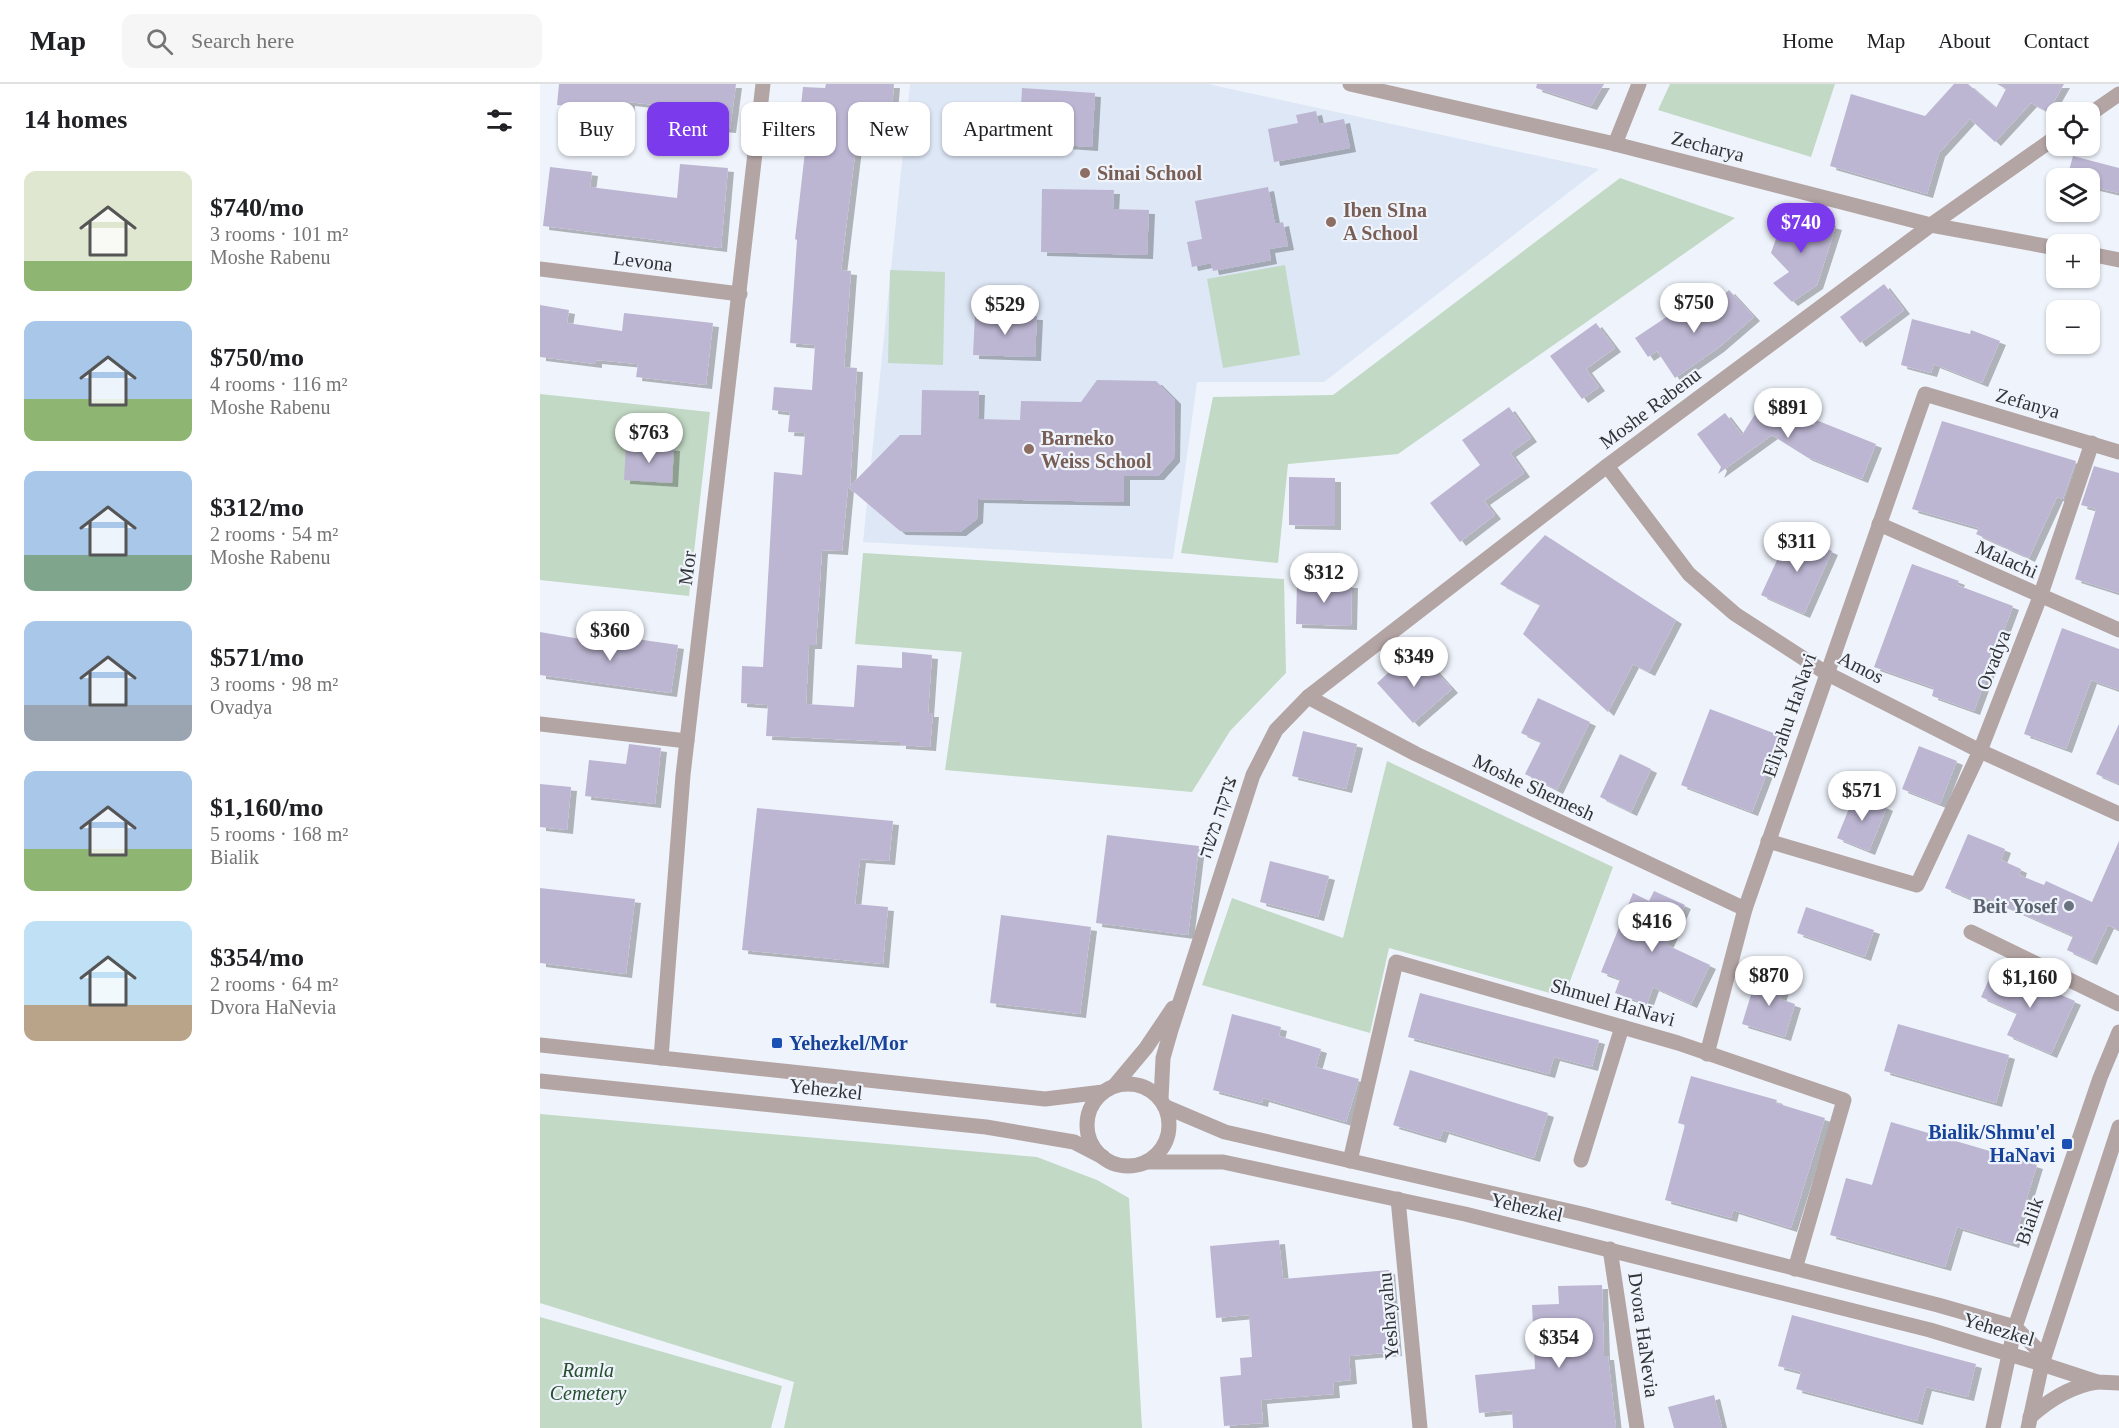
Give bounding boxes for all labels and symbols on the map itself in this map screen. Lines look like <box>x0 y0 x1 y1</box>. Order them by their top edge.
street label: Zecharya <box>1669 126 1747 167</box>
place label: Sinai School <box>1097 162 1202 184</box>
marker: Sinai School <box>1078 166 1092 180</box>
place label: Iben SIna A School <box>1343 199 1427 244</box>
pin: $740 <box>1765 203 1837 254</box>
marker: Iben SIna A School <box>1324 215 1338 229</box>
street label: Levona <box>612 246 674 276</box>
pin: $750 <box>1658 283 1730 334</box>
pin: $529 <box>969 285 1041 336</box>
street label: Moshe Rabenu <box>1595 363 1705 453</box>
street label: Zefanya <box>1993 383 2063 424</box>
pin: $891 <box>1752 388 1824 439</box>
pin: $763 <box>613 413 685 464</box>
place label: Barneko Weiss School <box>1041 427 1152 472</box>
marker: Barneko Weiss School <box>1022 442 1036 456</box>
pin: $311 <box>1761 522 1833 573</box>
street label: Malachi <box>1973 536 2042 583</box>
street label: Mor <box>674 549 700 586</box>
pin: $312 <box>1288 553 1360 604</box>
pin: $360 <box>574 611 646 662</box>
street label: Ovadya <box>1972 627 2015 693</box>
pin: $349 <box>1378 637 1450 688</box>
street label: Amos <box>1835 646 1887 688</box>
street label: Eliyahu HaNavi <box>1758 650 1822 780</box>
street label: Moshe Shemesh <box>1470 749 1598 825</box>
pin: $571 <box>1826 771 1898 822</box>
street label: צדקה משה <box>1193 773 1241 861</box>
place label: Beit Yosef <box>1973 895 2057 917</box>
marker: Beit Yosef <box>2062 899 2076 913</box>
pin: $416 <box>1616 902 1688 953</box>
pin: $870 <box>1733 956 1805 1007</box>
pin: $1,160 <box>1981 958 2079 1009</box>
street label: Shmuel HaNavi <box>1548 974 1678 1030</box>
place label: Yehezkel/Mor <box>789 1032 908 1054</box>
marker: Yehezkel/Mor <box>770 1036 784 1050</box>
street label: Yehezkel <box>788 1074 864 1104</box>
place label: Bialik/Shmu'el HaNavi <box>1928 1121 2055 1166</box>
marker: Bialik/Shmu'el HaNavi <box>2060 1137 2074 1151</box>
street label: Yehezkel <box>1489 1188 1566 1226</box>
street label: Bialik <box>2011 1194 2047 1248</box>
street label: Dvora HaNevia <box>1624 1271 1664 1399</box>
street label: Yeshayahu <box>1373 1272 1404 1360</box>
street label: Yehezkel <box>1961 1308 2038 1350</box>
pin: $354 <box>1523 1318 1595 1369</box>
park label: Ramla Cemetery <box>550 1359 626 1405</box>

